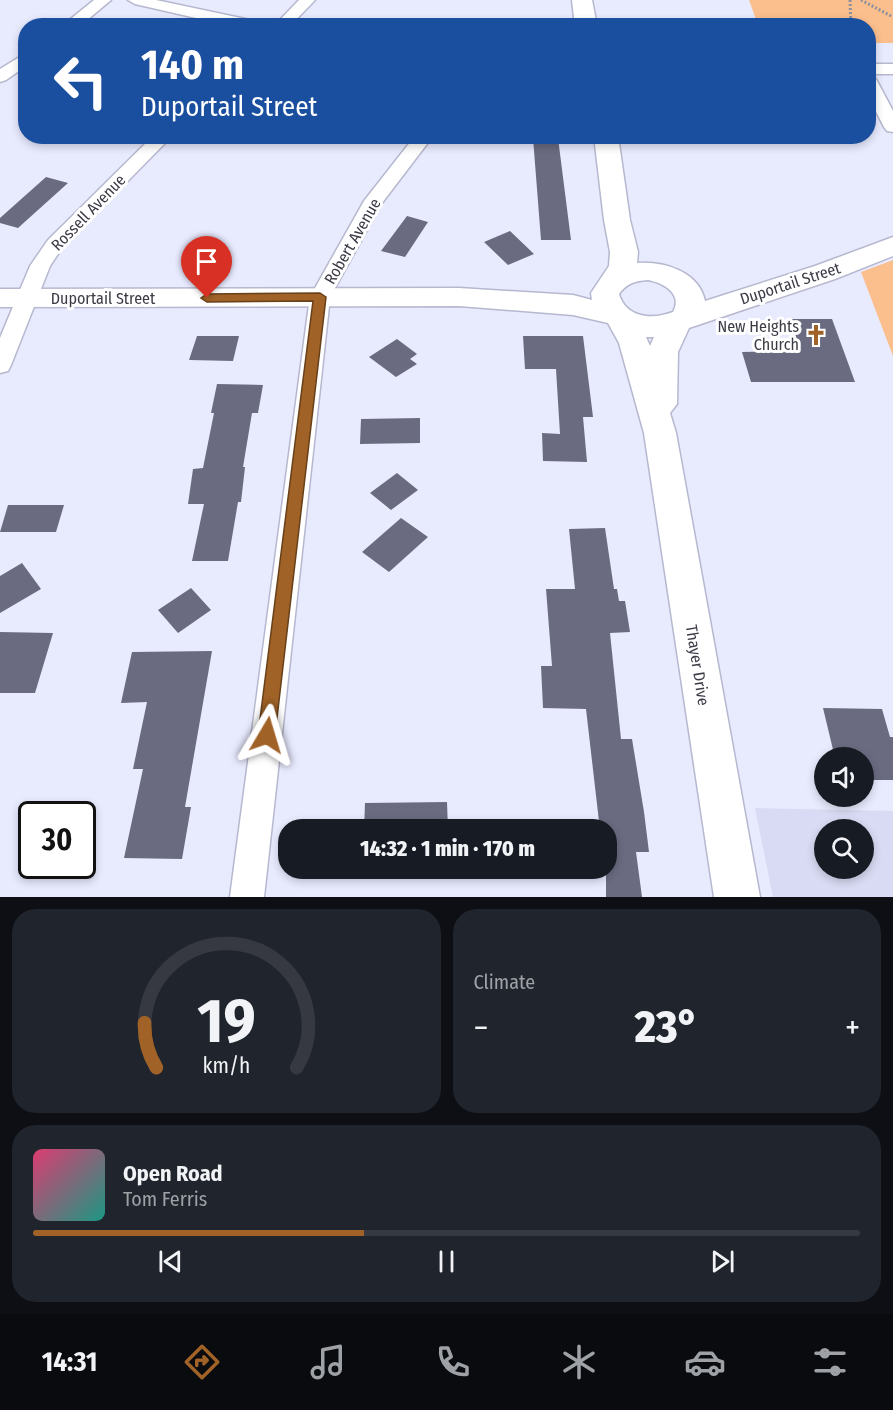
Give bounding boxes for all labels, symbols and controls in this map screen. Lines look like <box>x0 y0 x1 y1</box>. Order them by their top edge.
text: 140 m <box>141 40 244 90</box>
icon: left <box>42 42 120 120</box>
text: Duportail Street <box>141 91 317 123</box>
street label: Rossell Avenue <box>47 170 130 254</box>
street label: Robert Avenue <box>320 195 385 288</box>
pin <box>181 236 232 298</box>
icon: arrive <box>190 245 223 278</box>
street label: Duportail Street <box>738 258 844 309</box>
street label: Duportail Street <box>51 289 156 308</box>
place label: New Heights Church <box>717 317 799 354</box>
church icon: New Heights Church <box>804 323 828 347</box>
street label: Thayer Drive <box>682 623 713 707</box>
position arrow <box>235 703 299 767</box>
map controls <box>814 747 874 879</box>
button: sound <box>814 747 874 807</box>
speed limit sign: 30 <box>18 801 96 879</box>
button: search <box>814 819 874 879</box>
text: 14:32 · 1 min · 170 m <box>360 835 535 862</box>
text: Climate <box>474 970 535 994</box>
text: 19 <box>197 984 256 1059</box>
text: 23° <box>635 1000 699 1054</box>
text: − <box>474 1008 488 1048</box>
text: + <box>845 1008 860 1048</box>
text: km/h <box>202 1053 250 1079</box>
text: Open Road <box>123 1160 223 1187</box>
text: Tom Ferris <box>123 1187 207 1211</box>
icon: previous <box>154 1245 187 1278</box>
icon: pause <box>430 1245 463 1278</box>
icon: next <box>706 1245 739 1278</box>
icon: directions <box>181 1341 223 1383</box>
icon: music <box>307 1341 349 1383</box>
icon: phone <box>432 1341 474 1383</box>
icon: climate <box>558 1341 600 1383</box>
icon: car <box>684 1341 726 1383</box>
icon: filters <box>809 1341 851 1383</box>
text: 14:31 <box>42 1346 97 1378</box>

